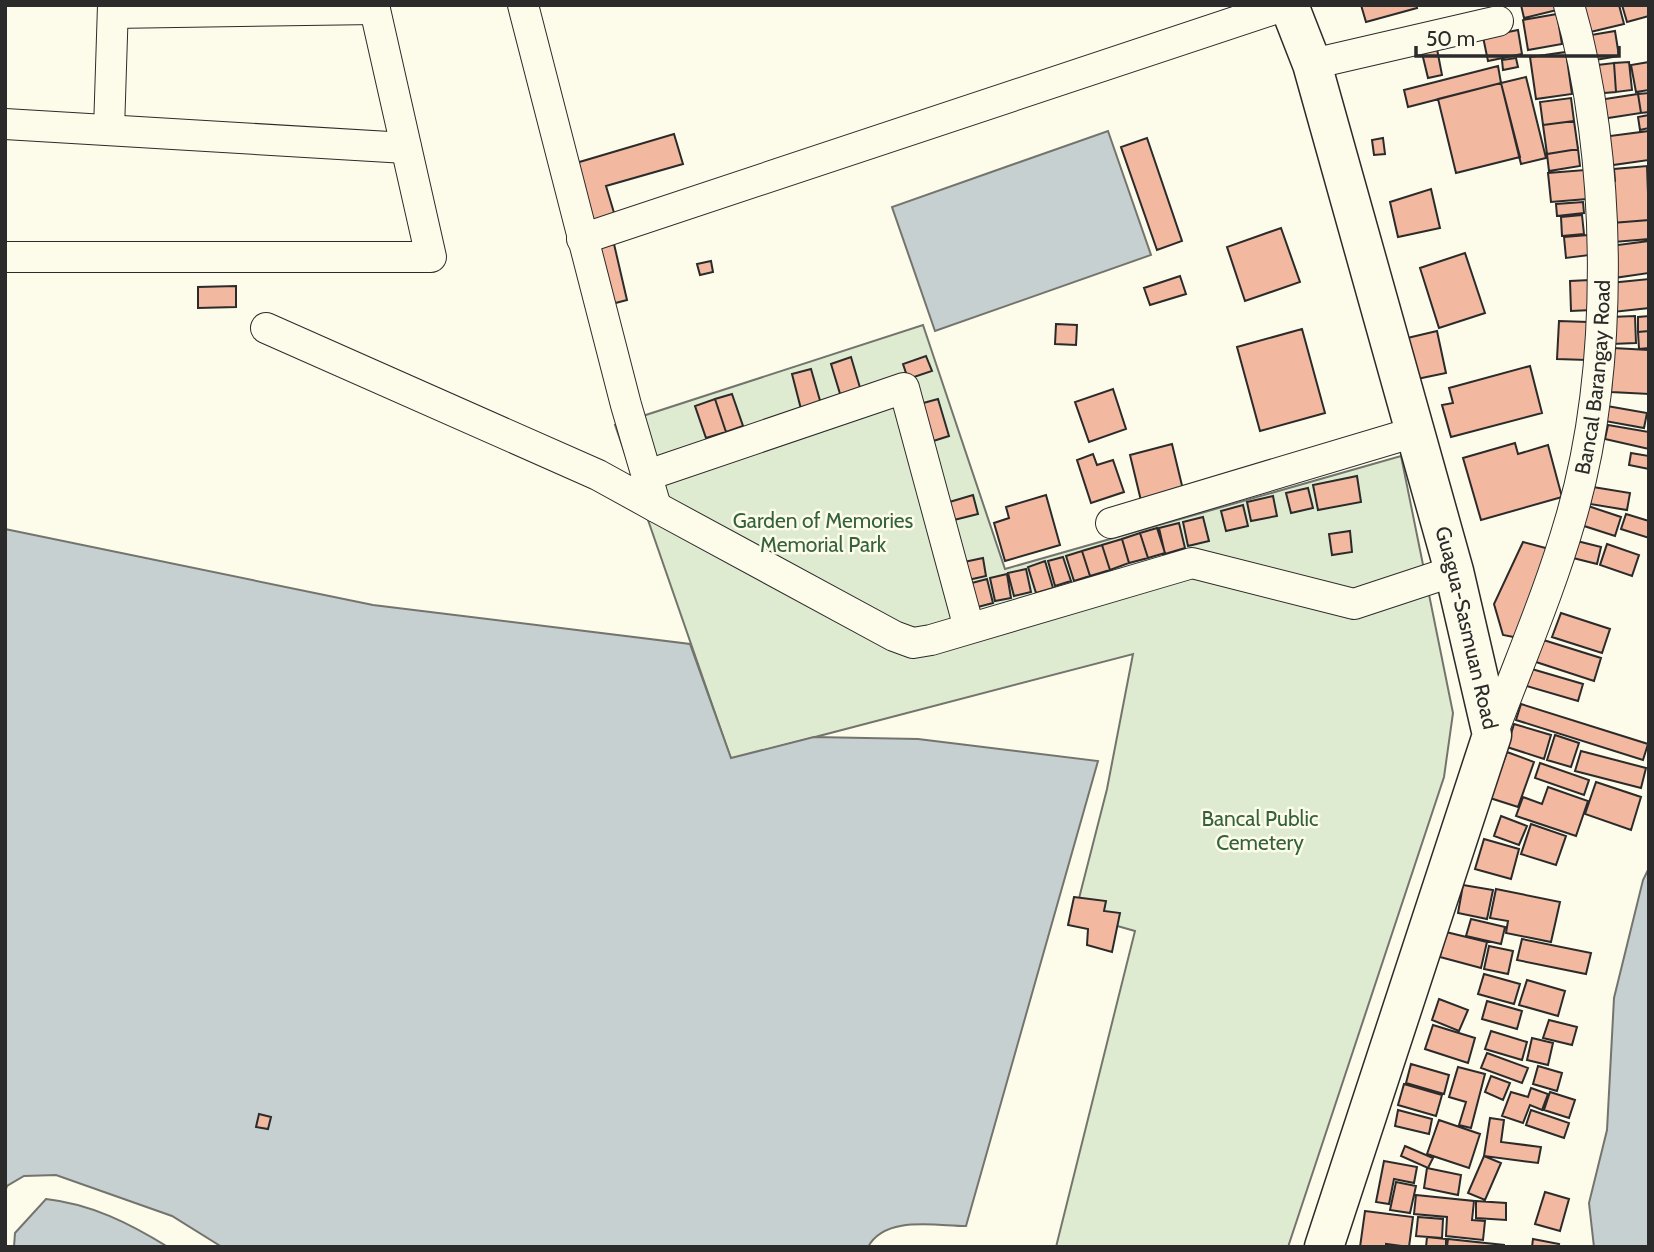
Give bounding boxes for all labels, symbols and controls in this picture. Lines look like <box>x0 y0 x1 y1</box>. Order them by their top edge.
scale bar <box>1416 14 1619 58</box>
text: 50 m <box>1426 26 1475 51</box>
street label: Bancal Barangay Road <box>1569 280 1615 477</box>
park label: Garden of Memories Memorial Park <box>733 508 914 557</box>
street label: Guagua-Sasmuan Road <box>1430 523 1503 732</box>
park label: Bancal Public Cemetery <box>1201 806 1319 855</box>

